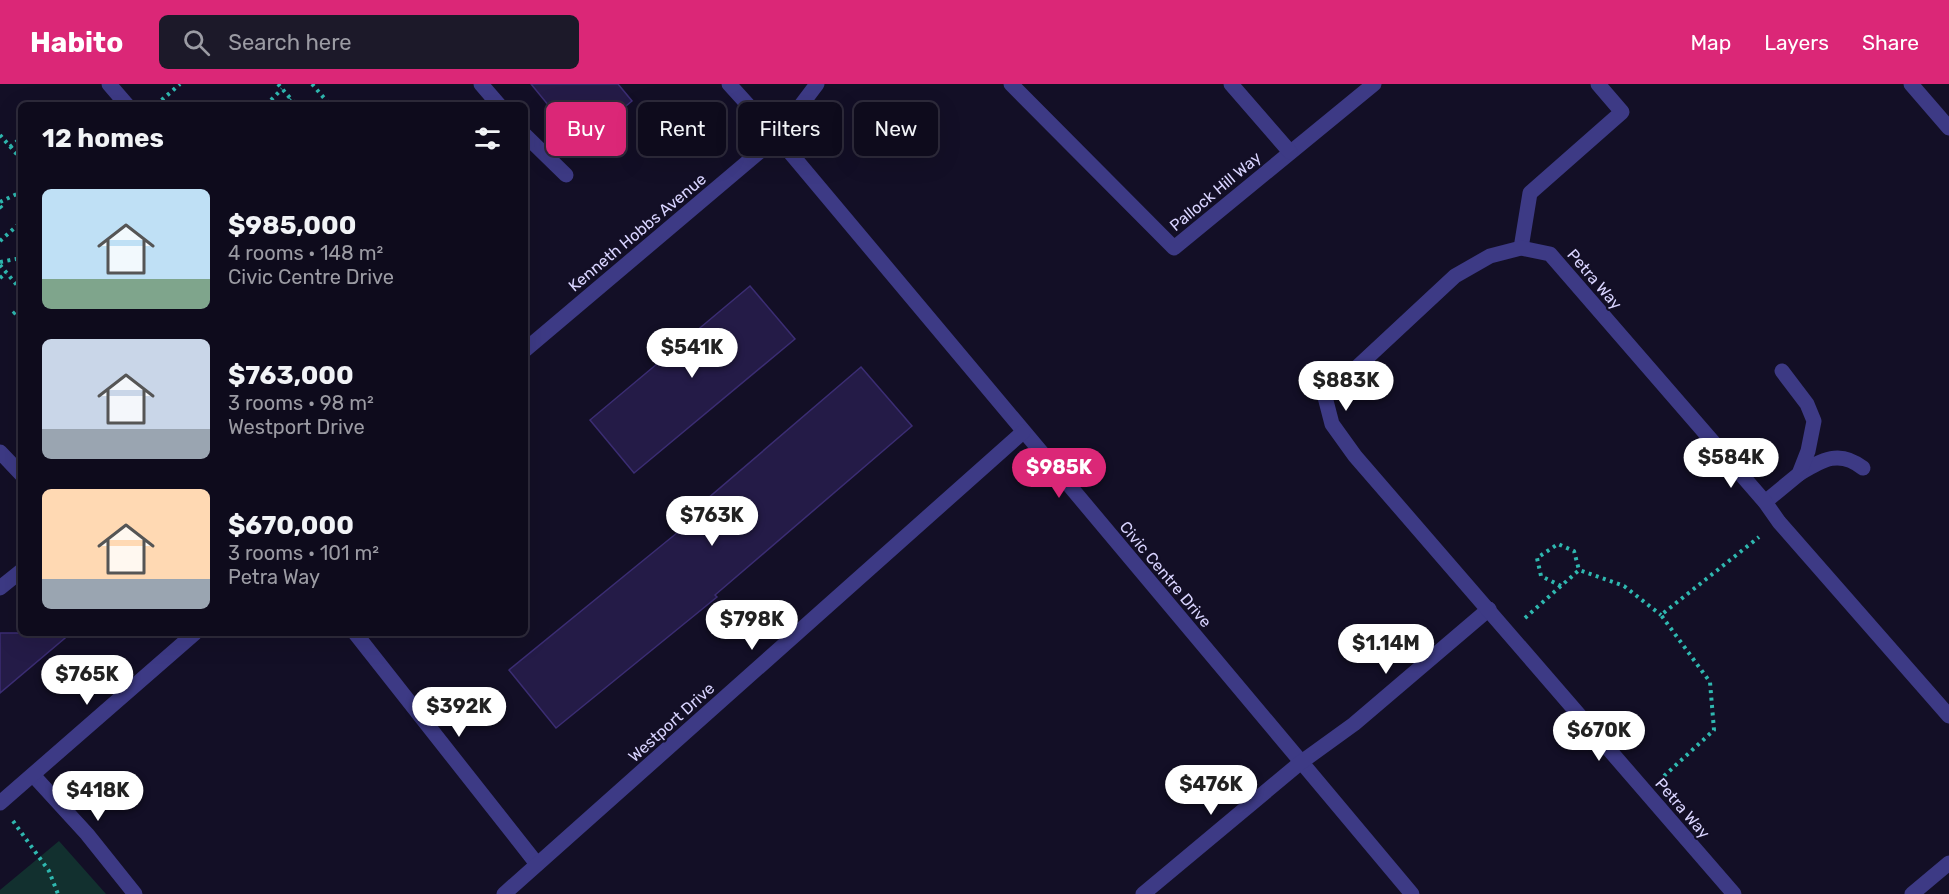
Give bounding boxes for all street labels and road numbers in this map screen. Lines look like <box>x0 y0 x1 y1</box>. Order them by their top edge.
street label: Pallock Hill Way <box>1166 148 1265 235</box>
street label: Kenneth Hobbs Avenue <box>565 169 710 295</box>
street label: Petra Way <box>1563 245 1626 314</box>
street label: Civic Centre Drive <box>1116 517 1216 631</box>
street label: Westport Drive <box>624 679 718 766</box>
street label: Petra Way <box>1651 774 1714 843</box>

